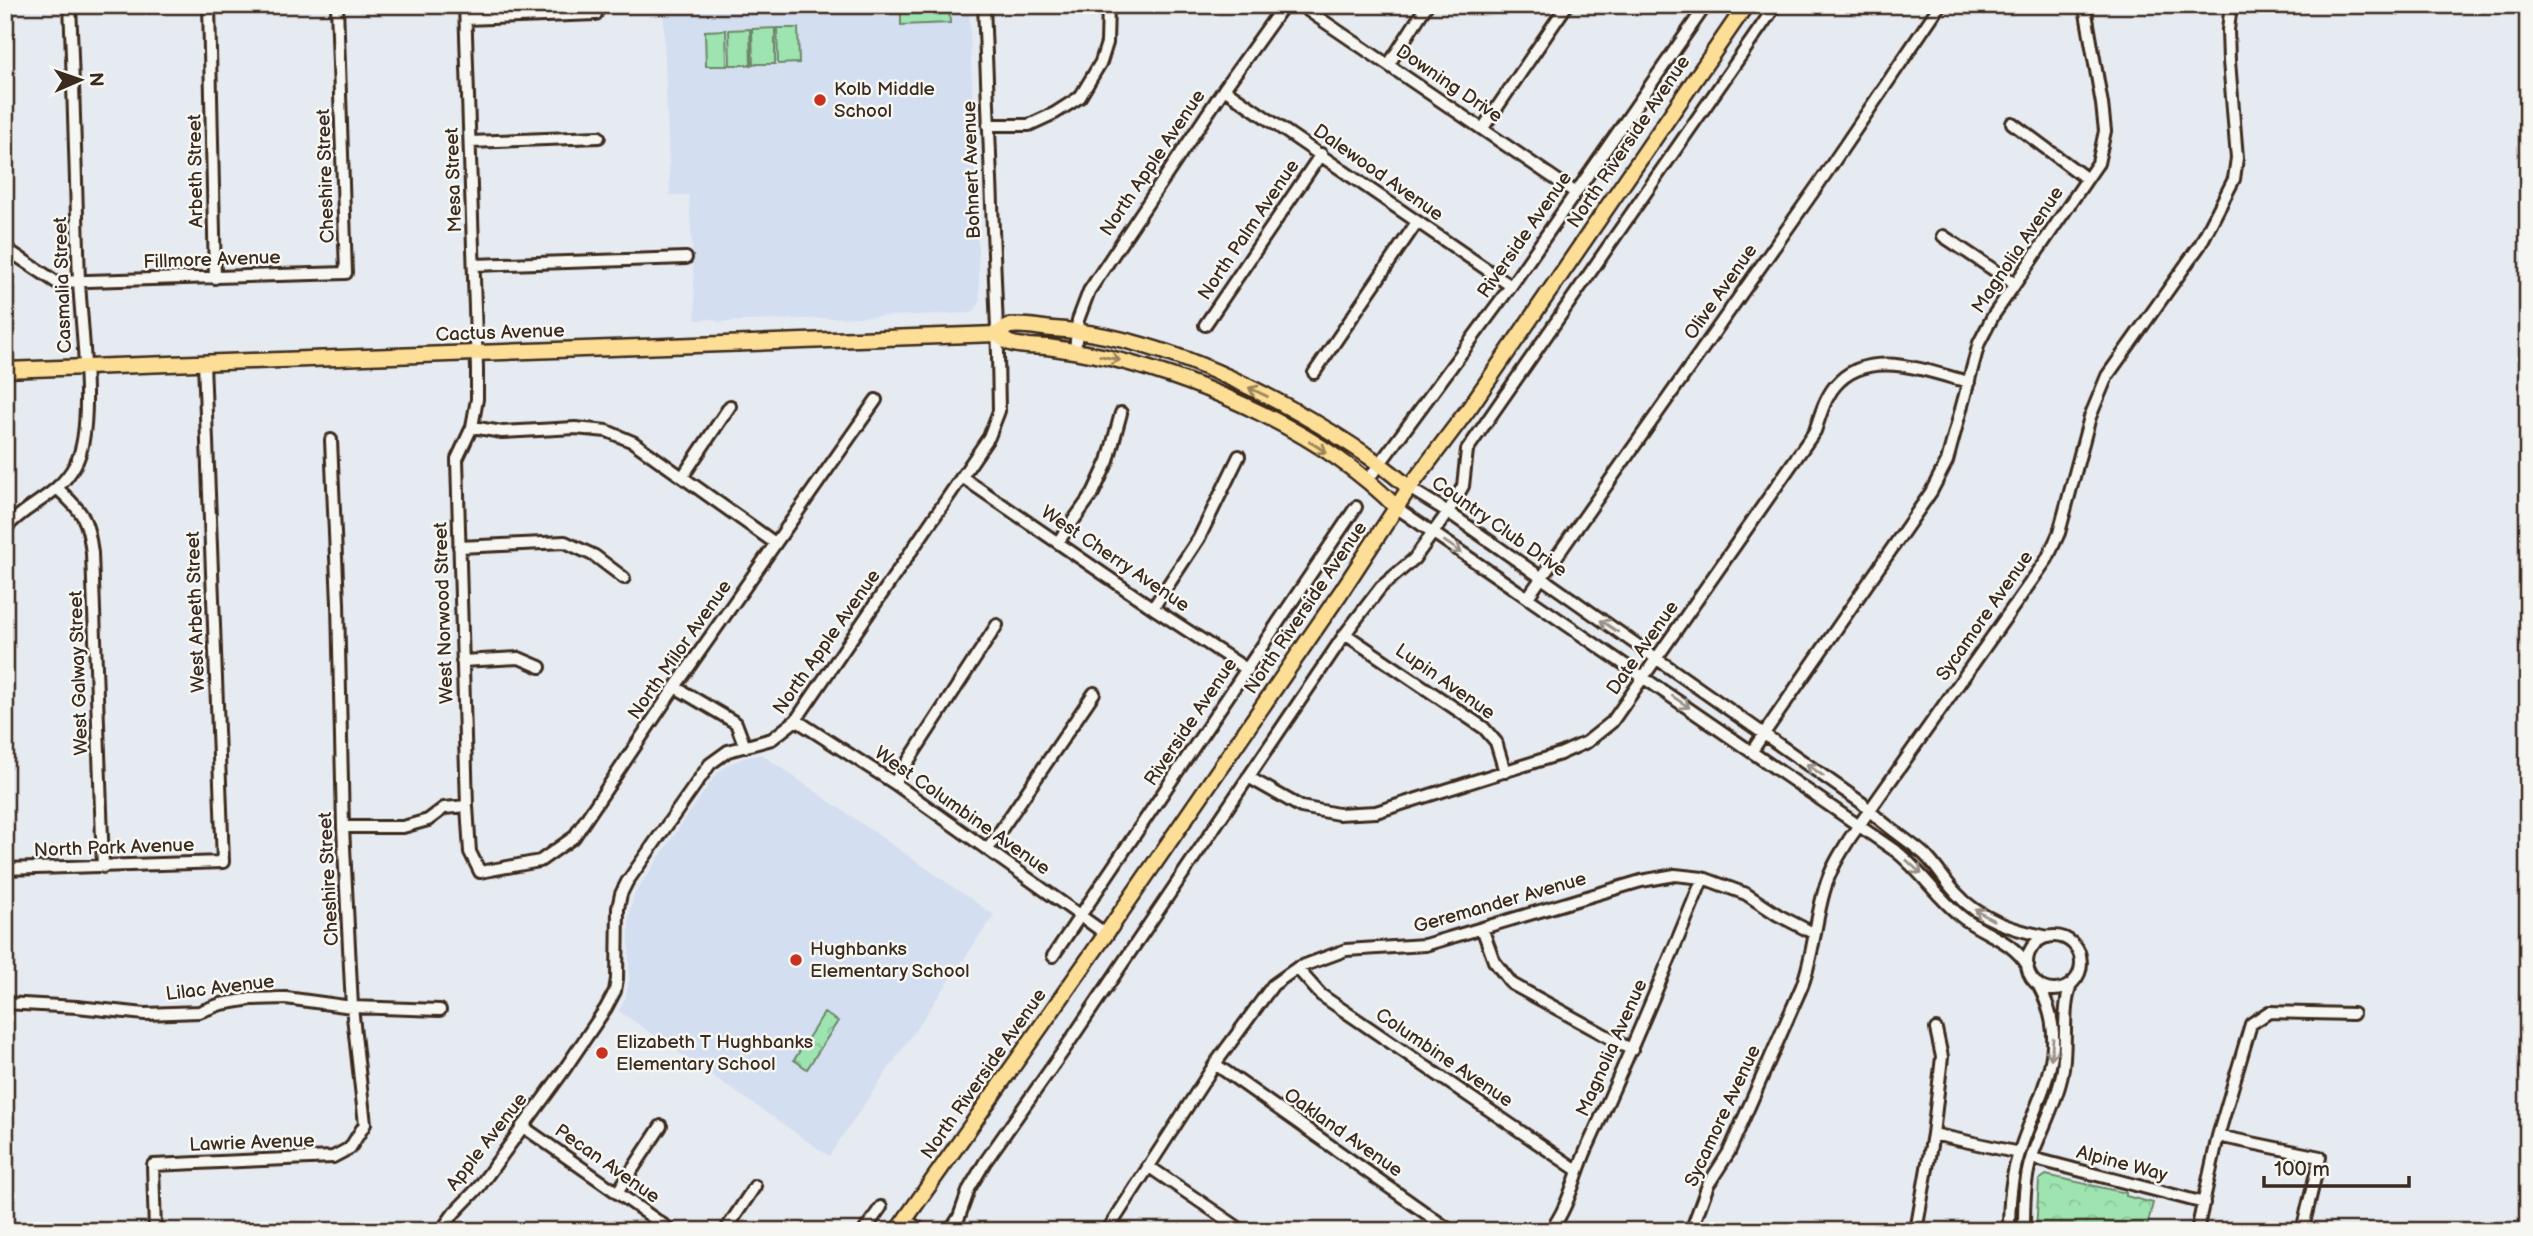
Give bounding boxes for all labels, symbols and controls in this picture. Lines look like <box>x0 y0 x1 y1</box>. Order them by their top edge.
street label: Downing Drive <box>1391 40 1507 128</box>
north arrow <box>46 46 116 116</box>
street label: North Riverside Avenue <box>1563 51 1695 233</box>
text: N <box>84 72 107 87</box>
place label: Kolb Middle School <box>834 78 935 123</box>
street label: North Apple Avenue <box>1096 85 1210 241</box>
marker: Kolb Middle School <box>812 92 828 108</box>
street label: Bohnert Avenue <box>958 101 986 239</box>
street label: Cheshire Street <box>312 108 340 244</box>
street label: Arbeth Street <box>184 114 208 228</box>
street label: Dalewood Avenue <box>1308 119 1448 227</box>
street label: Mesa Street <box>441 127 467 233</box>
street label: North Palm Avenue <box>1193 155 1305 305</box>
street label: Riverside Avenue <box>1473 167 1577 303</box>
street label: Magnolia Avenue <box>1967 182 2069 318</box>
street label: Casmalia Street <box>49 216 77 354</box>
street label: Olive Avenue <box>1680 240 1762 344</box>
street label: Fillmore Avenue <box>143 246 281 274</box>
street label: Cactus Avenue <box>435 319 565 347</box>
one-way arrow <box>1098 352 1121 365</box>
one-way arrow <box>1248 385 1269 398</box>
one-way arrow <box>1308 440 1327 454</box>
street label: Country Club Drive <box>1427 472 1571 582</box>
street label: West Cherry Avenue <box>1036 501 1194 617</box>
street label: North Riverside Avenue <box>1240 517 1372 699</box>
street label: West Norwood Street <box>429 522 459 704</box>
street label: West Arbeth Street <box>182 531 210 693</box>
one-way arrow <box>1442 540 1462 554</box>
street label: Sycamore Avenue <box>1932 547 2038 685</box>
street label: North Apple Avenue <box>768 565 886 719</box>
street label: North Milor Avenue <box>623 576 737 724</box>
street label: West Galway Street <box>65 590 93 756</box>
street label: Date Avenue <box>1602 596 1684 700</box>
one-way arrow <box>1600 618 1619 633</box>
street label: Lupin Avenue <box>1391 639 1499 725</box>
street label: Riverside Avenue <box>1140 654 1242 790</box>
one-way arrow <box>1671 695 1690 709</box>
street label: West Columbine Avenue <box>870 742 1054 880</box>
one-way arrow <box>1806 763 1825 777</box>
street label: Cheshire Street <box>314 811 344 947</box>
street label: North Park Avenue <box>33 834 195 862</box>
one-way arrow <box>1905 858 1922 875</box>
street label: Geremander Avenue <box>1411 867 1589 939</box>
one-way arrow <box>1974 908 1994 922</box>
place label: Hughbanks Elementary School <box>810 938 969 983</box>
marker: Hughbanks Elementary School <box>788 952 804 968</box>
street label: Lilac Avenue <box>164 970 276 1006</box>
street label: Magnolia Avenue <box>1571 976 1653 1120</box>
street label: North Riverside Avenue <box>916 984 1052 1164</box>
street label: Columbine Avenue <box>1371 1003 1517 1113</box>
place label: Elizabeth T Hughbanks Elementary School <box>616 1031 813 1076</box>
one-way arrow <box>2045 1037 2058 1060</box>
street label: Sycamore Avenue <box>1680 1042 1766 1190</box>
marker: Elizabeth T Hughbanks Elementary School <box>594 1045 610 1061</box>
street label: Oakland Avenue <box>1279 1084 1407 1182</box>
street label: Apple Avenue <box>442 1088 532 1196</box>
street label: Pecan Avenue <box>550 1119 664 1209</box>
street label: Lawrie Avenue <box>189 1129 315 1157</box>
street label: Alpine Way <box>2074 1141 2170 1187</box>
scale bar <box>2264 1145 2409 1189</box>
text: 100 m <box>2274 1157 2330 1182</box>

